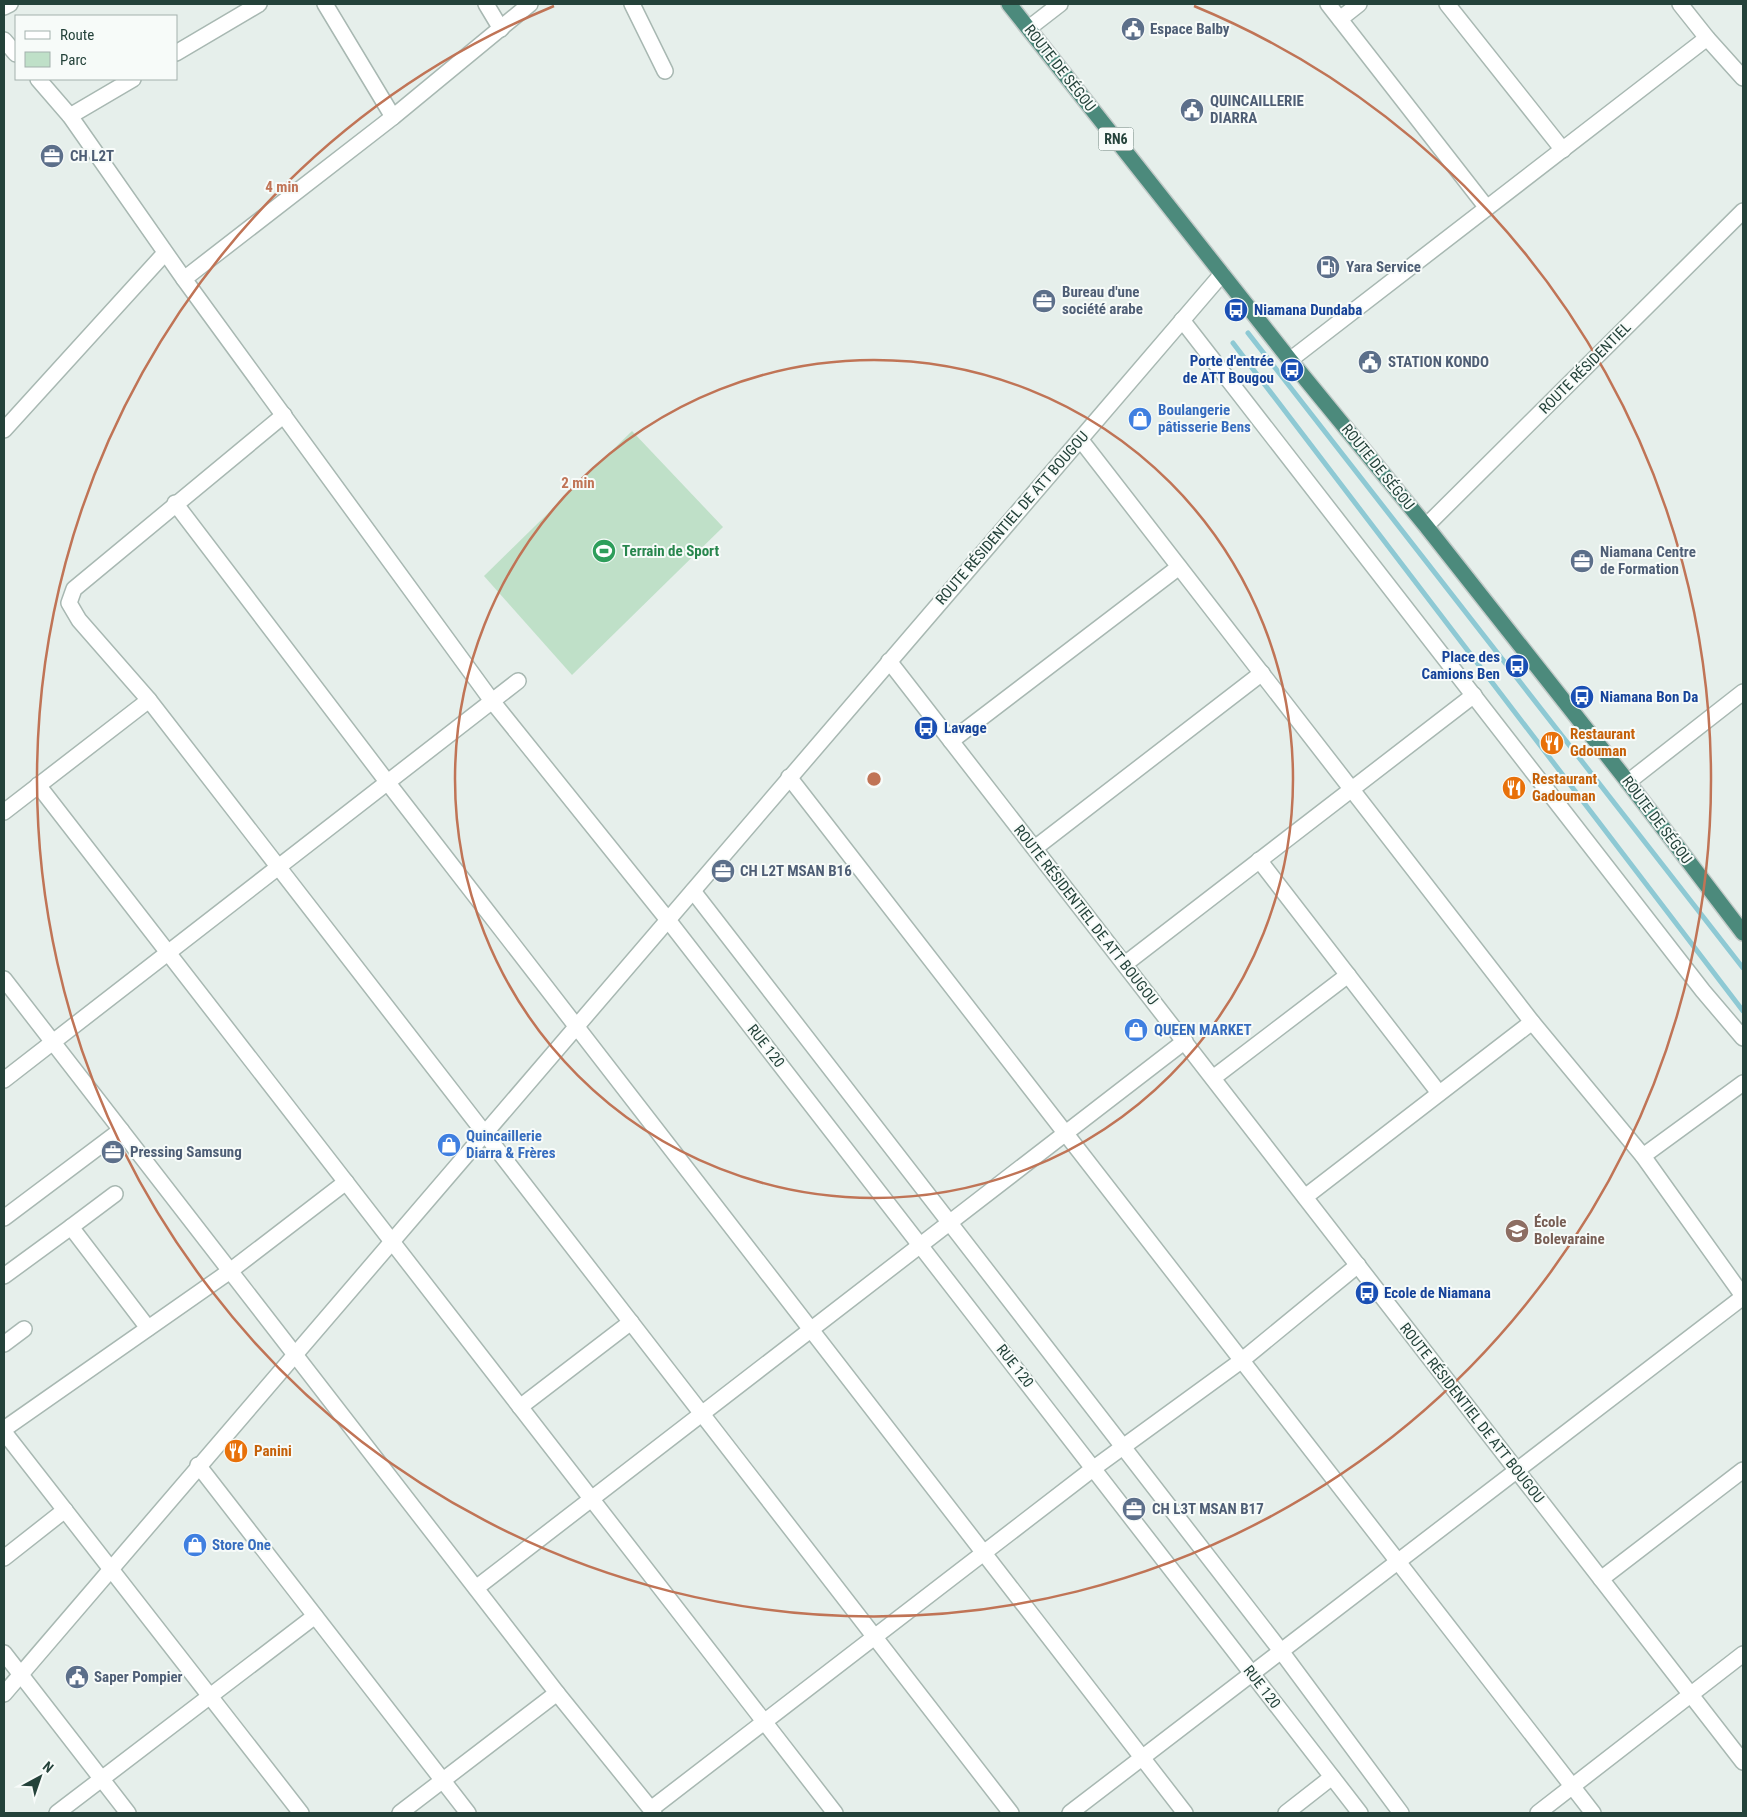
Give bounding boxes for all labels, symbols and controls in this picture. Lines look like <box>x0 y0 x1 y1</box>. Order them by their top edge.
legend <box>15 15 178 80</box>
public building icon: Espace Balby <box>1120 16 1146 42</box>
place label: Espace Balby <box>1150 20 1230 38</box>
street label: ROUTE DE SÉGOU <box>1021 21 1099 115</box>
text: Route <box>60 26 94 44</box>
text: Parc <box>60 51 87 69</box>
place label: QUINCAILLERIE DIARRA <box>1210 92 1304 127</box>
public building icon: QUINCAILLERIE DIARRA <box>1179 97 1205 123</box>
road number: RN6 <box>1098 128 1134 150</box>
office icon: CH L2T <box>39 143 65 169</box>
place label: CH L2T <box>70 147 114 165</box>
text: 4 min <box>265 178 299 196</box>
fuel station icon: Yara Service <box>1315 254 1341 280</box>
place label: Yara Service <box>1346 258 1421 276</box>
place label: Bureau d'une société arabe <box>1062 283 1143 318</box>
office icon: Bureau d'une société arabe <box>1031 288 1057 314</box>
bus stop icon: Niamana Dundaba <box>1223 297 1249 323</box>
place label: Niamana Dundaba <box>1254 301 1362 319</box>
street label: ROUTE RÉSIDENTIEL <box>1535 318 1635 418</box>
public building icon: STATION KONDO <box>1357 349 1383 375</box>
place label: Porte d'entrée de ATT Bougou <box>1183 352 1274 387</box>
place label: STATION KONDO <box>1388 353 1489 371</box>
bus stop icon: Porte d'entrée de ATT Bougou <box>1279 357 1305 383</box>
place label: Boulangerie pâtisserie Bens <box>1158 401 1251 436</box>
shop icon: Boulangerie pâtisserie Bens <box>1127 406 1153 432</box>
street label: ROUTE DE SÉGOU <box>1338 420 1418 514</box>
street label: ROUTE RÉSIDENTIEL DE ATT BOUGOU <box>932 428 1092 608</box>
text: 2 min <box>561 474 595 492</box>
sports icon: Terrain de Sport <box>591 538 617 564</box>
place label: Terrain de Sport <box>622 542 719 560</box>
place label: Niamana Centre de Formation <box>1600 543 1696 578</box>
office icon: Niamana Centre de Formation <box>1569 548 1595 574</box>
place label: Place des Camions Ben <box>1421 648 1500 683</box>
bus stop icon: Place des Camions Ben <box>1504 653 1530 679</box>
bus stop icon: Niamana Bon Da <box>1569 684 1595 710</box>
place label: Niamana Bon Da <box>1600 688 1698 706</box>
bus stop icon: Lavage <box>913 715 939 741</box>
place label: Lavage <box>944 719 987 737</box>
place label: Restaurant Gdouman <box>1570 725 1636 760</box>
restaurant icon: Restaurant Gdouman <box>1539 730 1565 756</box>
centre of rings <box>865 770 883 788</box>
place label: Restaurant Gadouman <box>1532 770 1598 805</box>
street label: ROUTE DE SÉGOU <box>1618 773 1696 867</box>
restaurant icon: Restaurant Gadouman <box>1501 775 1527 801</box>
street label: ROUTE RÉSIDENTIEL DE ATT BOUGOU <box>1010 821 1162 1009</box>
office icon: CH L2T MSAN B16 <box>710 858 736 884</box>
place label: CH L2T MSAN B16 <box>740 862 852 880</box>
shop icon: QUEEN MARKET <box>1123 1017 1149 1043</box>
street label: RUE 120 <box>744 1021 788 1071</box>
place label: QUEEN MARKET <box>1154 1021 1252 1039</box>
place label: Quincaillerie Diarra & Frères <box>466 1127 556 1162</box>
shop icon: Quincaillerie Diarra & Frères <box>436 1132 462 1158</box>
office icon: Pressing Samsung <box>100 1139 126 1165</box>
place label: Pressing Samsung <box>130 1143 242 1161</box>
place label: École Bolevaraine <box>1534 1213 1605 1248</box>
school or university icon: École Bolevaraine <box>1504 1218 1530 1244</box>
bus stop icon: Ecole de Niamana <box>1354 1280 1380 1306</box>
place label: Ecole de Niamana <box>1384 1284 1491 1302</box>
street label: ROUTE RÉSIDENTIEL DE ATT BOUGOU <box>1396 1319 1548 1507</box>
street label: RUE 120 <box>993 1341 1037 1391</box>
restaurant icon: Panini <box>223 1438 249 1464</box>
place label: Panini <box>254 1442 292 1460</box>
office icon: CH L3T MSAN B17 <box>1121 1496 1147 1522</box>
place label: CH L3T MSAN B17 <box>1152 1500 1264 1518</box>
shop icon: Store One <box>182 1532 208 1558</box>
place label: Store One <box>212 1536 271 1554</box>
street label: RUE 120 <box>1240 1662 1284 1712</box>
public building icon: Saper Pompier <box>64 1664 90 1690</box>
place label: Saper Pompier <box>94 1668 183 1686</box>
north arrow <box>15 1752 65 1802</box>
text: N <box>40 1758 57 1776</box>

